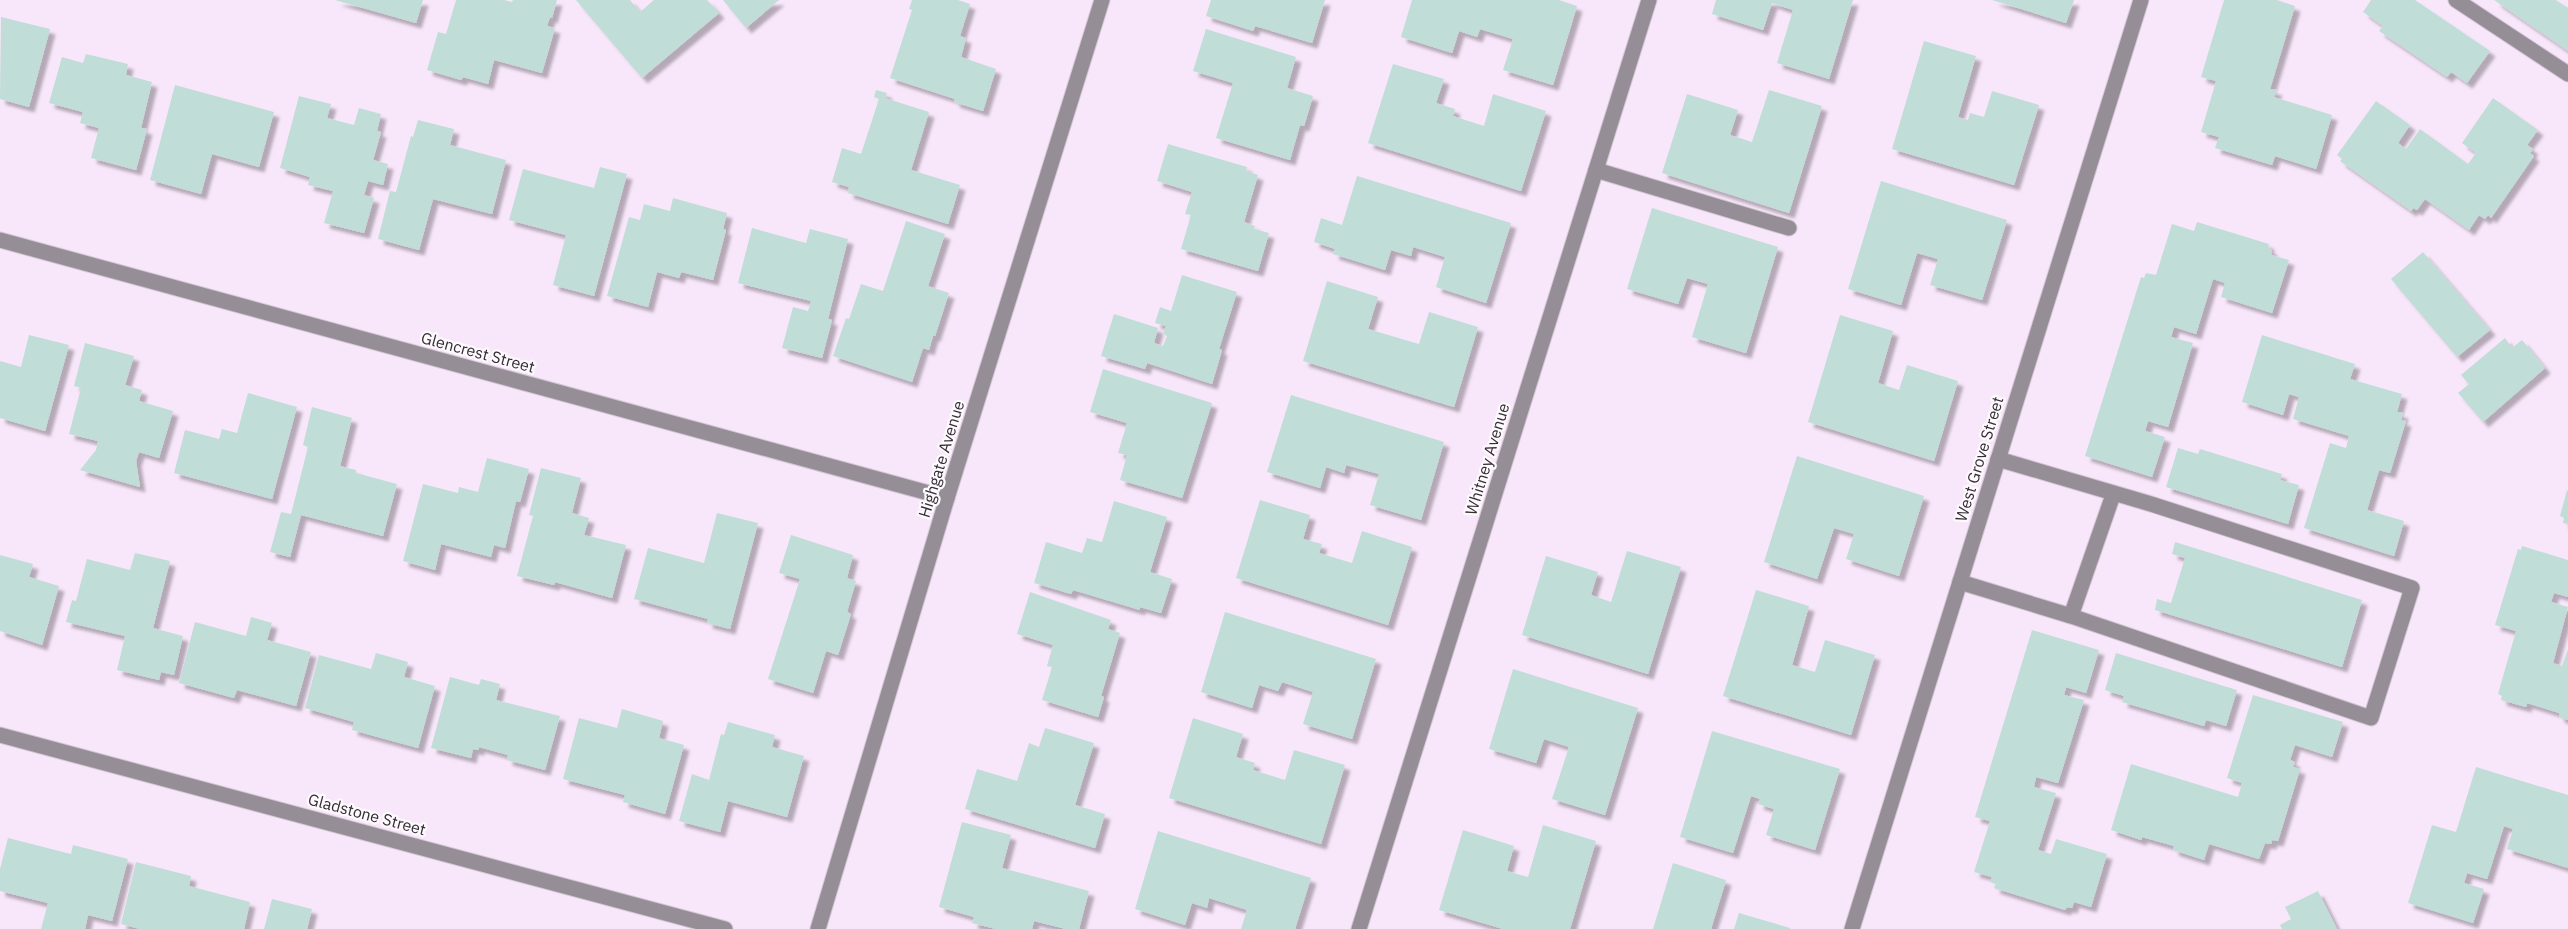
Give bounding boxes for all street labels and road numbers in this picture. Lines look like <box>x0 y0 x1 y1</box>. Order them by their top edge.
street label: Glencrest Street <box>419 327 537 377</box>
street label: West Grove Street <box>1950 394 2008 524</box>
street label: Highgate Avenue <box>914 398 968 520</box>
street label: Whitney Avenue <box>1460 400 1514 517</box>
street label: Gladstone Street <box>306 789 428 839</box>

